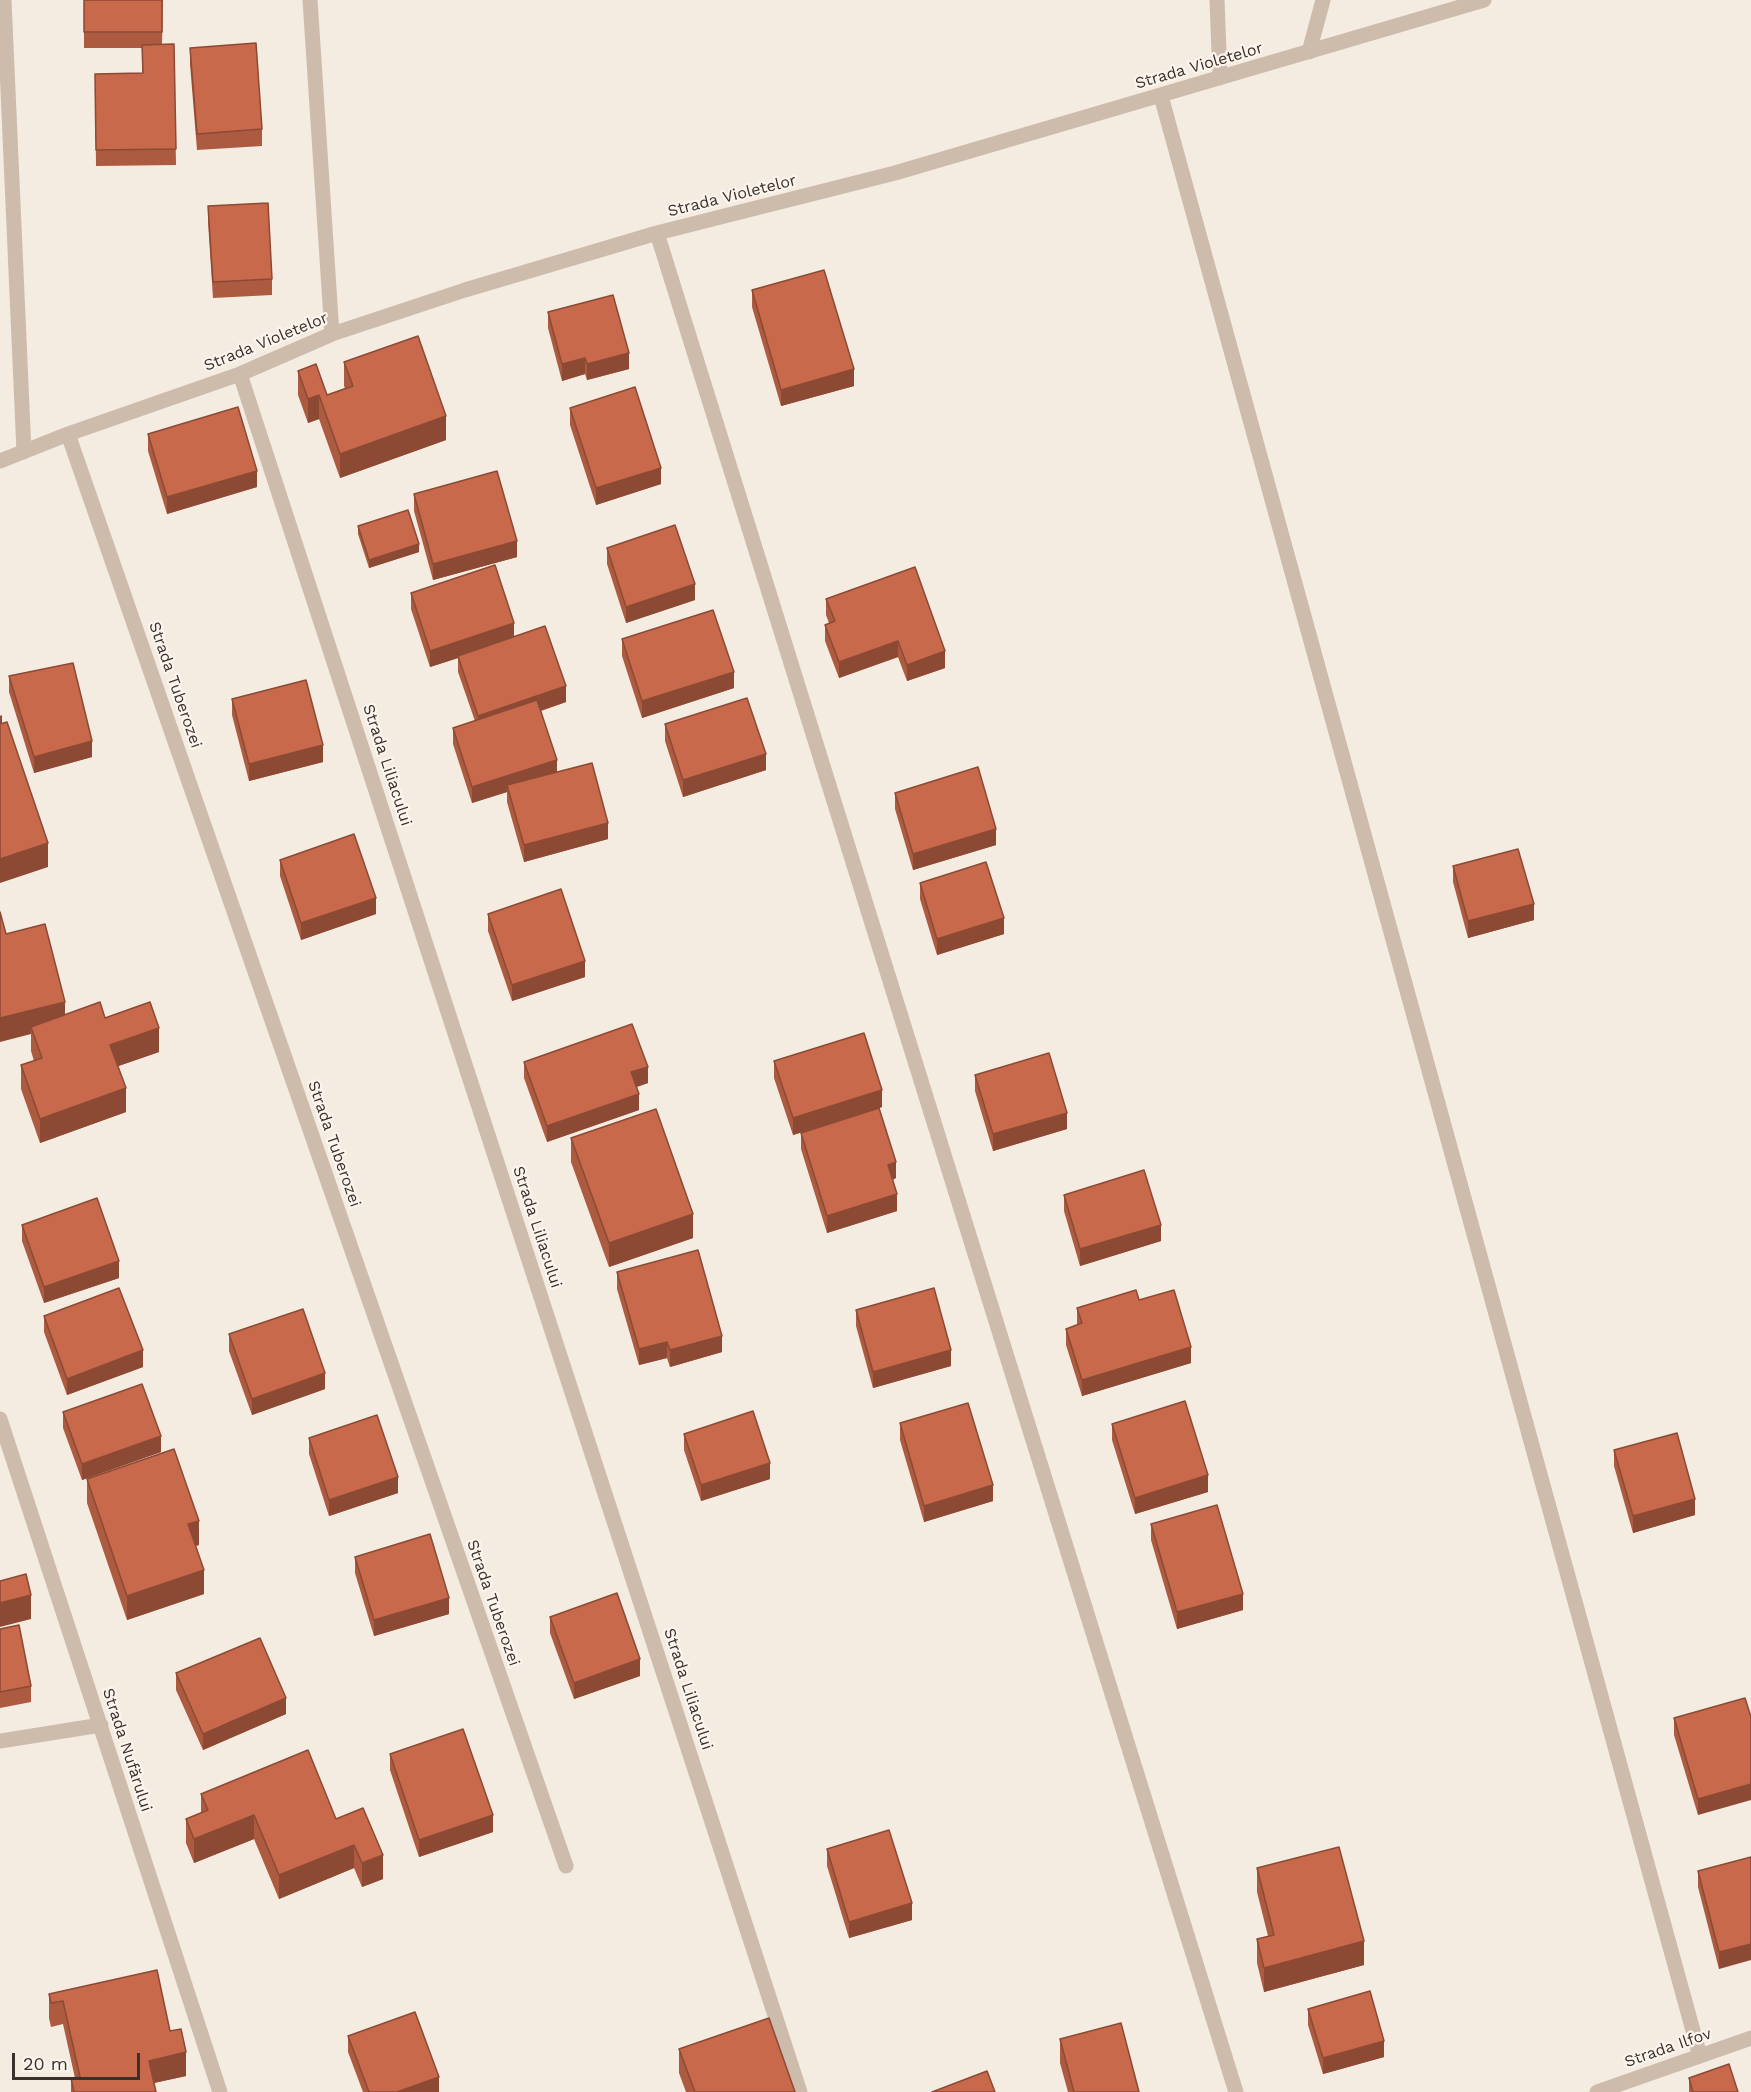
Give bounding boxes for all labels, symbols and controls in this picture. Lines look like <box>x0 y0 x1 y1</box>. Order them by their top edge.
street label: Strada Violetelor <box>1133 39 1265 93</box>
street label: Strada Violetelor <box>666 171 798 221</box>
street label: Strada Violetelor <box>201 308 331 376</box>
street label: Strada Tuberozei <box>144 619 206 751</box>
street label: Strada Liliacului <box>358 702 416 828</box>
street label: Strada Tuberozei <box>303 1078 365 1210</box>
street label: Strada Liliacului <box>508 1164 566 1290</box>
street label: Strada Tuberozei <box>462 1537 524 1669</box>
street label: Strada Liliacului <box>659 1626 717 1752</box>
street label: Strada Nufărului <box>98 1686 156 1814</box>
street label: Strada Ilfov <box>1622 2024 1714 2072</box>
scale bar <box>15 2041 142 2079</box>
text: 20 m <box>23 2053 68 2074</box>

